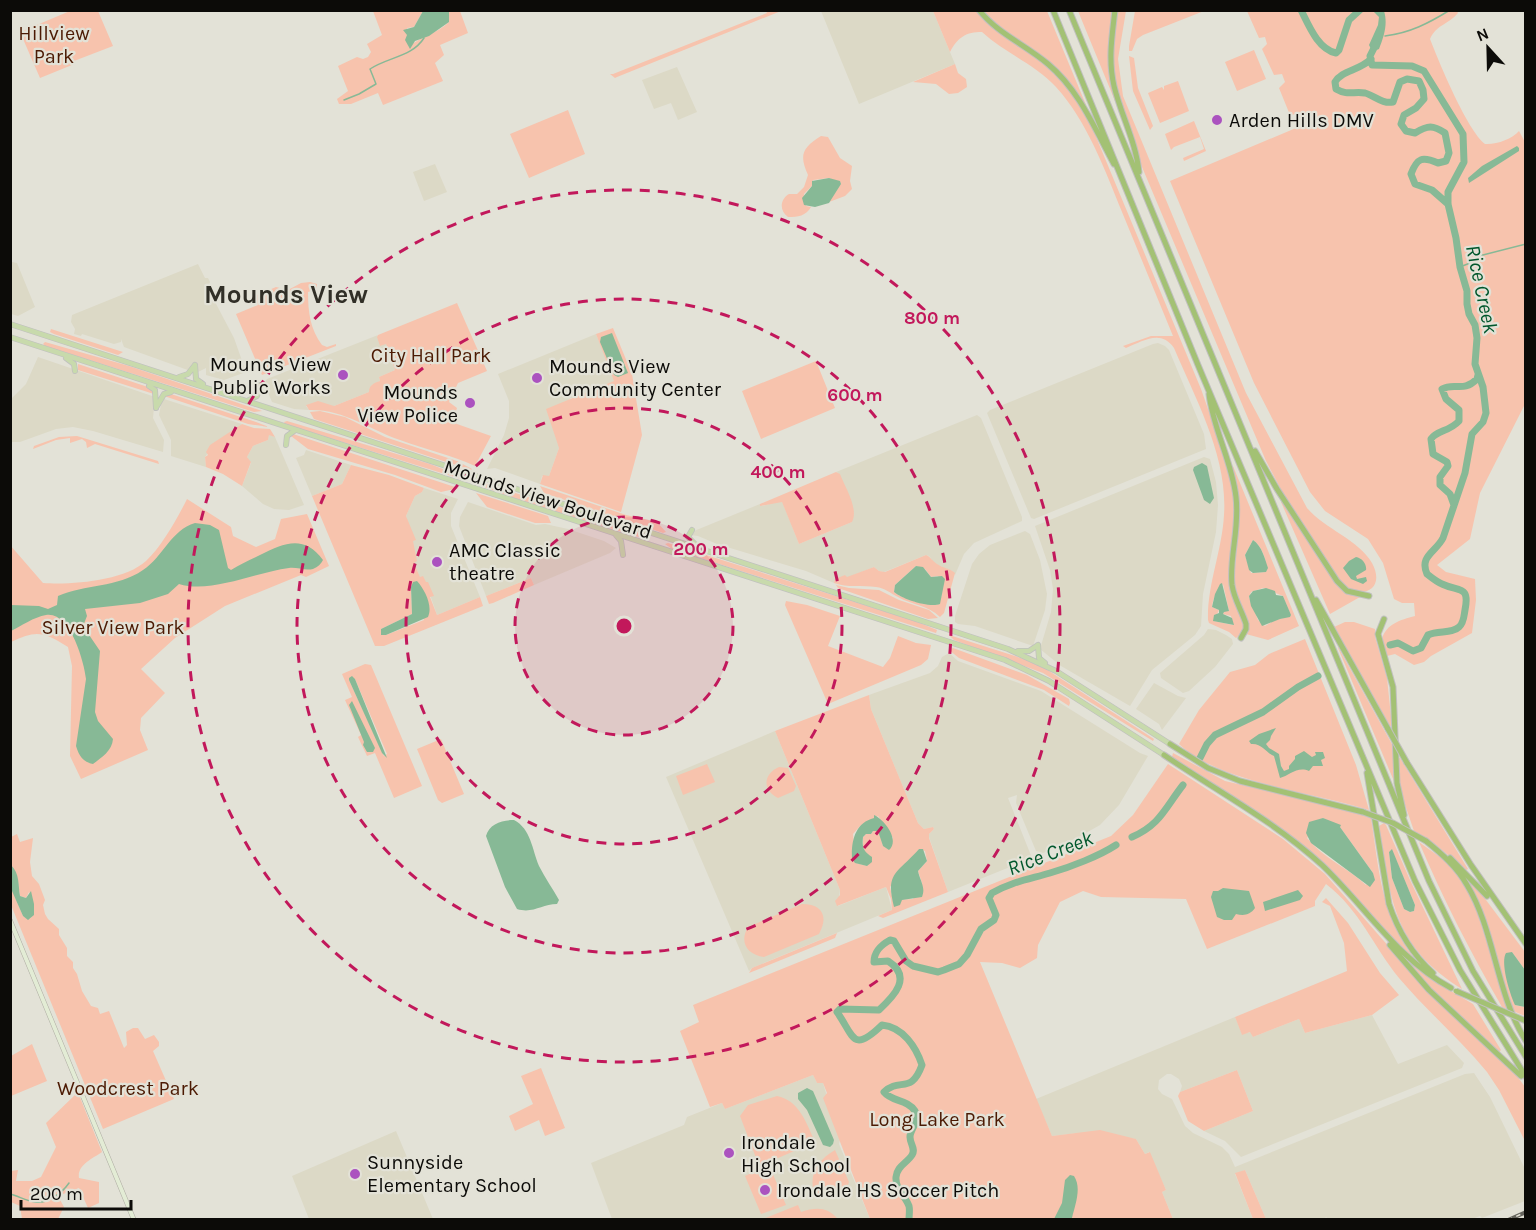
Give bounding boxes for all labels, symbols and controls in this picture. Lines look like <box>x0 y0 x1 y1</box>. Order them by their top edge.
north arrow <box>1458 18 1518 78</box>
park label: Hillview Park <box>18 22 90 68</box>
text: N <box>1474 24 1491 46</box>
place label: Arden Hills DMV <box>1229 109 1374 132</box>
marker: Arden Hills DMV <box>1210 113 1224 127</box>
water label: Rice Creek <box>1461 242 1503 336</box>
district label: Mounds View <box>204 279 368 310</box>
text: 800 m <box>904 307 960 329</box>
park label: City Hall Park <box>371 344 491 367</box>
place label: Mounds View Public Works <box>210 353 331 399</box>
place label: Mounds View Community Center <box>549 355 722 401</box>
marker: Mounds View Public Works <box>336 368 350 382</box>
marker: Mounds View Community Center <box>530 371 544 385</box>
place label: Mounds View Police <box>357 381 458 427</box>
text: 600 m <box>827 384 883 406</box>
marker: Mounds View Police <box>463 396 477 410</box>
street label: Mounds View Boulevard <box>441 455 655 544</box>
text: 400 m <box>750 461 806 483</box>
text: 200 m <box>673 538 729 560</box>
place label: AMC Classic theatre <box>449 539 561 585</box>
marker: AMC Classic theatre <box>430 555 444 569</box>
park label: Silver View Park <box>41 616 185 639</box>
centre of rings <box>614 616 634 636</box>
water label: Rice Creek <box>1004 826 1097 880</box>
park label: Woodcrest Park <box>57 1077 199 1100</box>
park label: Long Lake Park <box>869 1108 1005 1131</box>
place label: Irondale High School <box>741 1131 850 1177</box>
marker: Irondale High School <box>722 1146 736 1160</box>
place label: Sunnyside Elementary School <box>367 1151 537 1197</box>
marker: Sunnyside Elementary School <box>348 1167 362 1181</box>
scale bar <box>21 1173 130 1211</box>
place label: Irondale HS Soccer Pitch <box>777 1179 999 1202</box>
text: 200 m <box>30 1183 83 1205</box>
marker: Irondale HS Soccer Pitch <box>758 1183 772 1197</box>

